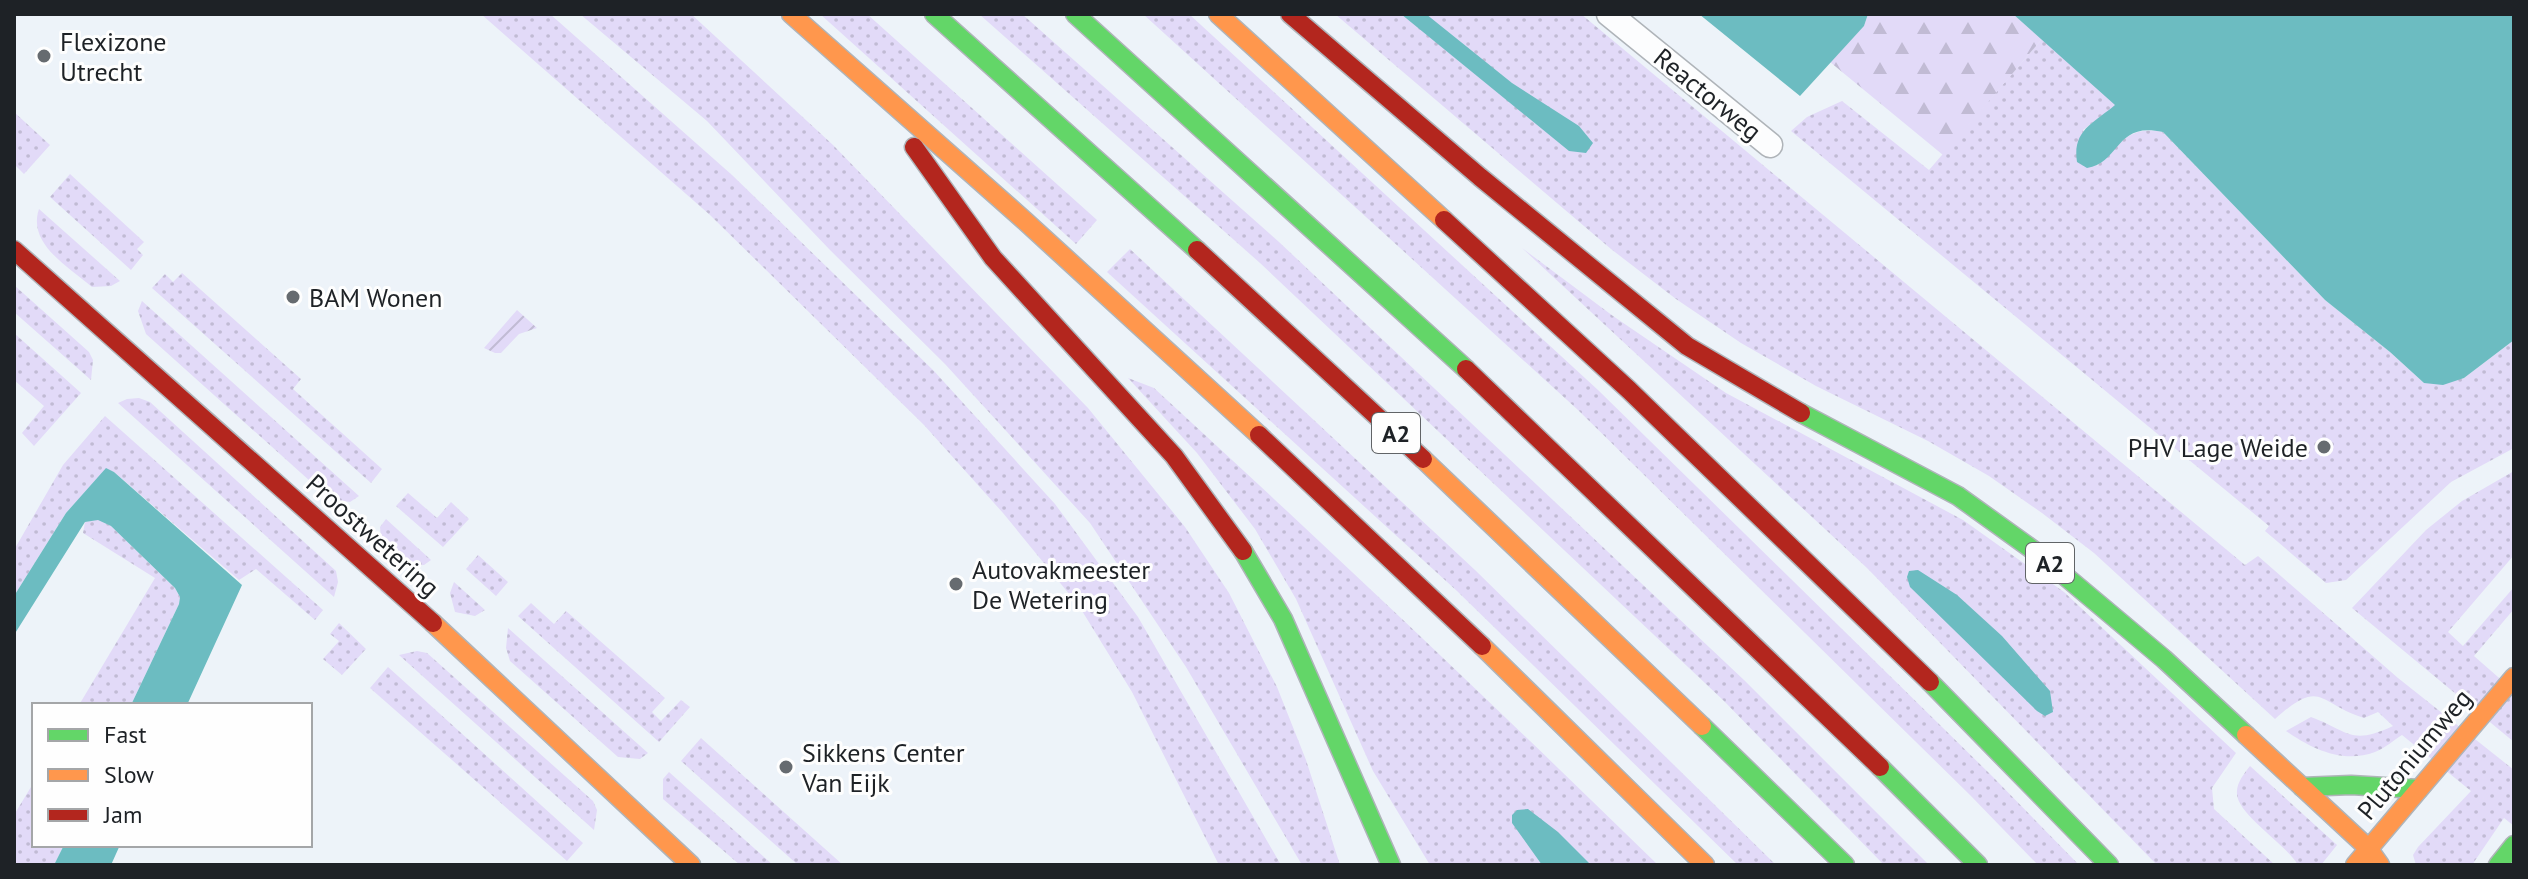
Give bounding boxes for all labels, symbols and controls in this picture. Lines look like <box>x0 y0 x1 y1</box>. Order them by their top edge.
place label: Flexizone Utrecht <box>60 25 167 88</box>
street label: Reactorweg <box>1647 41 1769 147</box>
marker: Flexizone Utrecht <box>35 47 53 65</box>
place label: BAM Wonen <box>309 281 442 314</box>
marker: BAM Wonen <box>284 288 302 306</box>
road number: A2 <box>1372 413 1420 453</box>
place label: PHV Lage Weide <box>2128 431 2308 464</box>
marker: PHV Lage Weide <box>2315 438 2333 456</box>
street label: Proostwetering <box>300 467 446 603</box>
road number: A2 <box>2026 543 2074 583</box>
place label: Autovakmeester De Wetering <box>972 553 1150 616</box>
marker: Autovakmeester De Wetering <box>947 575 965 593</box>
street label: Plutoniumweg <box>2350 682 2478 826</box>
legend <box>32 703 312 847</box>
text: Fast <box>104 719 147 750</box>
place label: Sikkens Center Van Eijk <box>801 736 965 799</box>
marker: Sikkens Center Van Eijk <box>777 758 795 776</box>
text: Slow <box>104 759 154 790</box>
text: Jam <box>103 799 142 830</box>

